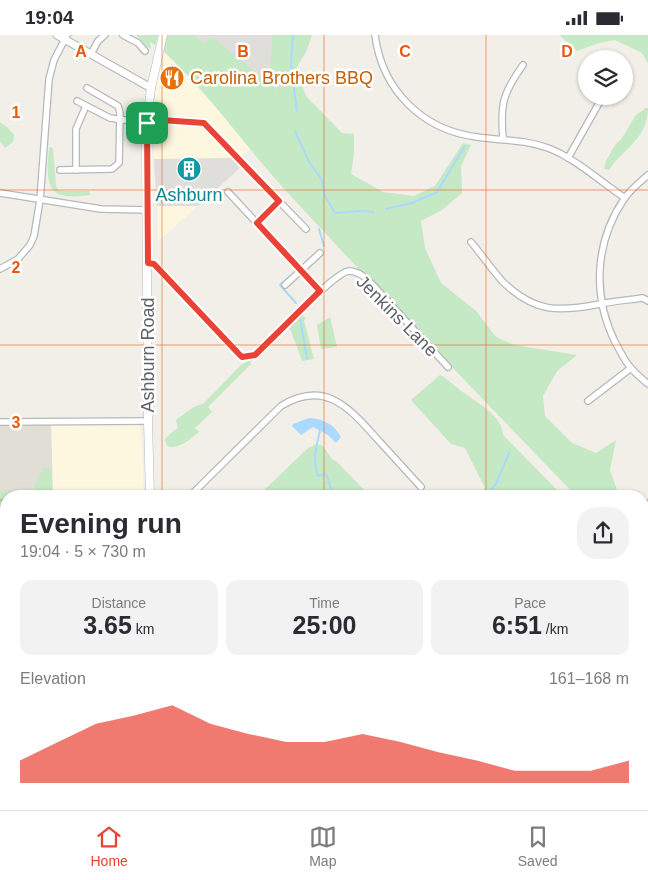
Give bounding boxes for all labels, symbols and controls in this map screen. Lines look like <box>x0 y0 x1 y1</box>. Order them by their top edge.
text: 19:04 <box>25 7 74 28</box>
text: A <box>75 43 87 60</box>
text: B <box>237 43 249 60</box>
text: C <box>399 43 411 60</box>
text: D <box>561 43 573 60</box>
map controls <box>578 50 633 105</box>
button: layers <box>578 50 633 105</box>
restaurant icon: Carolina Brothers BBQ <box>159 65 185 91</box>
place label: Carolina Brothers BBQ <box>190 68 373 88</box>
pin <box>126 102 168 144</box>
text: 1 <box>12 104 21 121</box>
icon: arrive <box>133 109 161 137</box>
building icon: Ashburn <box>176 156 202 182</box>
place label: Ashburn <box>155 185 223 205</box>
text: 2 <box>12 259 21 276</box>
street label: Jenkins Lane <box>352 271 442 361</box>
street label: Ashburn Road <box>138 297 158 413</box>
text: 3 <box>12 414 21 431</box>
button: share <box>577 507 629 559</box>
text: Evening run <box>20 508 182 539</box>
text: 19:04 · 5 × 730 m <box>20 543 146 560</box>
text: Distance <box>92 595 146 611</box>
text: Time <box>309 595 340 611</box>
text: Pace <box>514 595 546 611</box>
text: 3.65 <box>83 611 132 639</box>
text: 25:00 <box>293 611 356 639</box>
text: 6:51 <box>492 611 542 639</box>
text: km <box>132 621 154 637</box>
text: /km <box>542 621 568 637</box>
text: Elevation <box>20 670 86 687</box>
text: 161–168 m <box>549 670 629 687</box>
tab: Home <box>90 823 128 869</box>
tab: Map <box>309 823 337 869</box>
tab: Saved <box>518 823 557 869</box>

